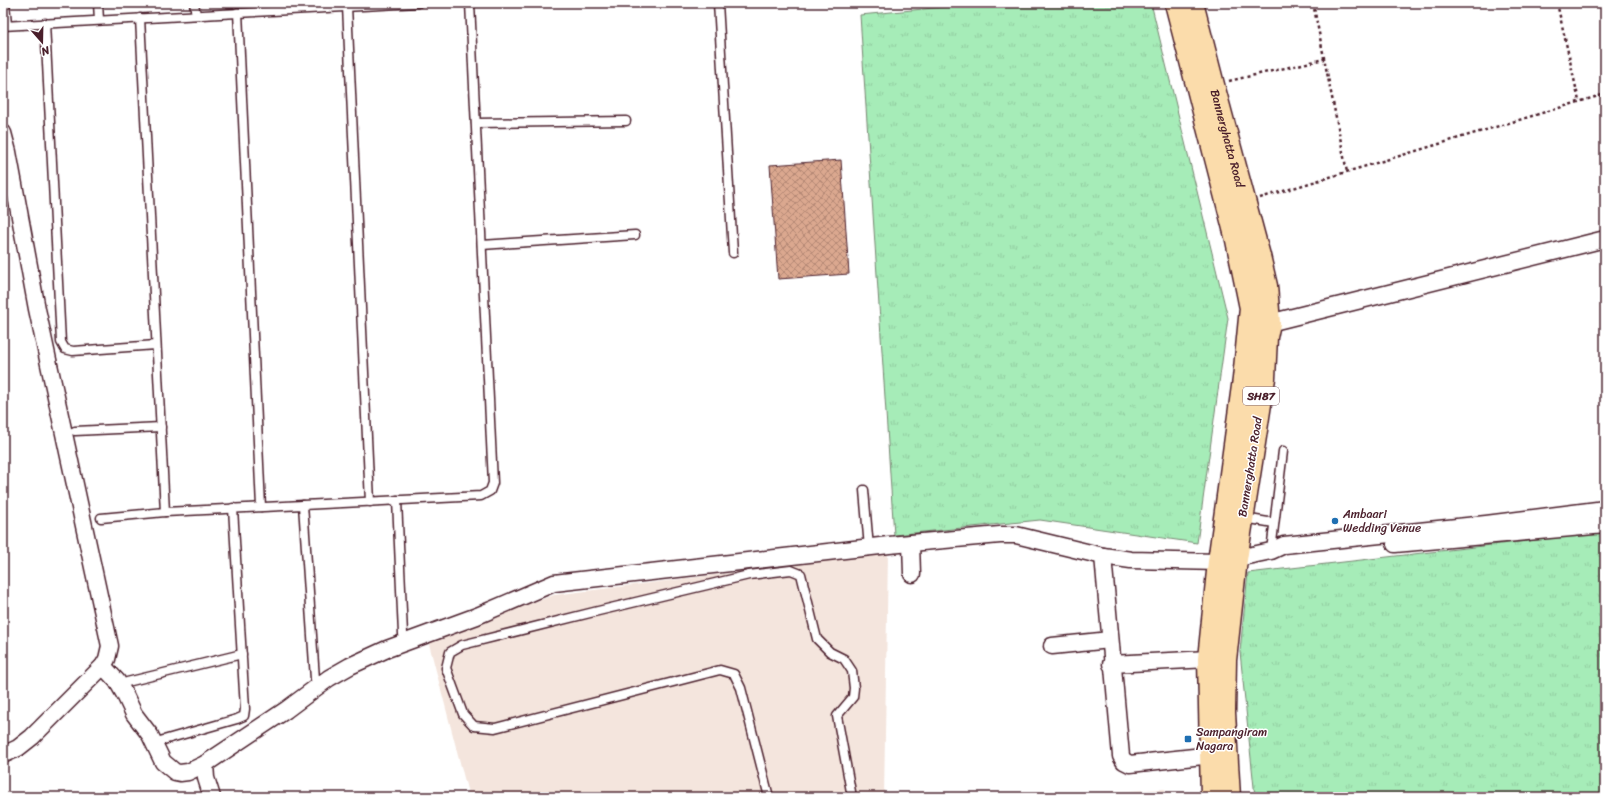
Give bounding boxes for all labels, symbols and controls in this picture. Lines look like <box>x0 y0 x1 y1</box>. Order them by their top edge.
north arrow <box>22 22 62 62</box>
text: N <box>38 40 53 61</box>
street label: Bannerghatta Road <box>1204 87 1252 192</box>
road number: SH87 <box>1243 387 1279 405</box>
street label: Bannerghatta Road <box>1231 414 1269 518</box>
place label: Ambaari Wedding Venue <box>1342 503 1421 539</box>
marker: Ambaari Wedding Venue <box>1330 516 1340 526</box>
place label: Sampangiram Nagara <box>1196 721 1267 757</box>
marker: Sampangiram Nagara <box>1183 734 1193 744</box>

